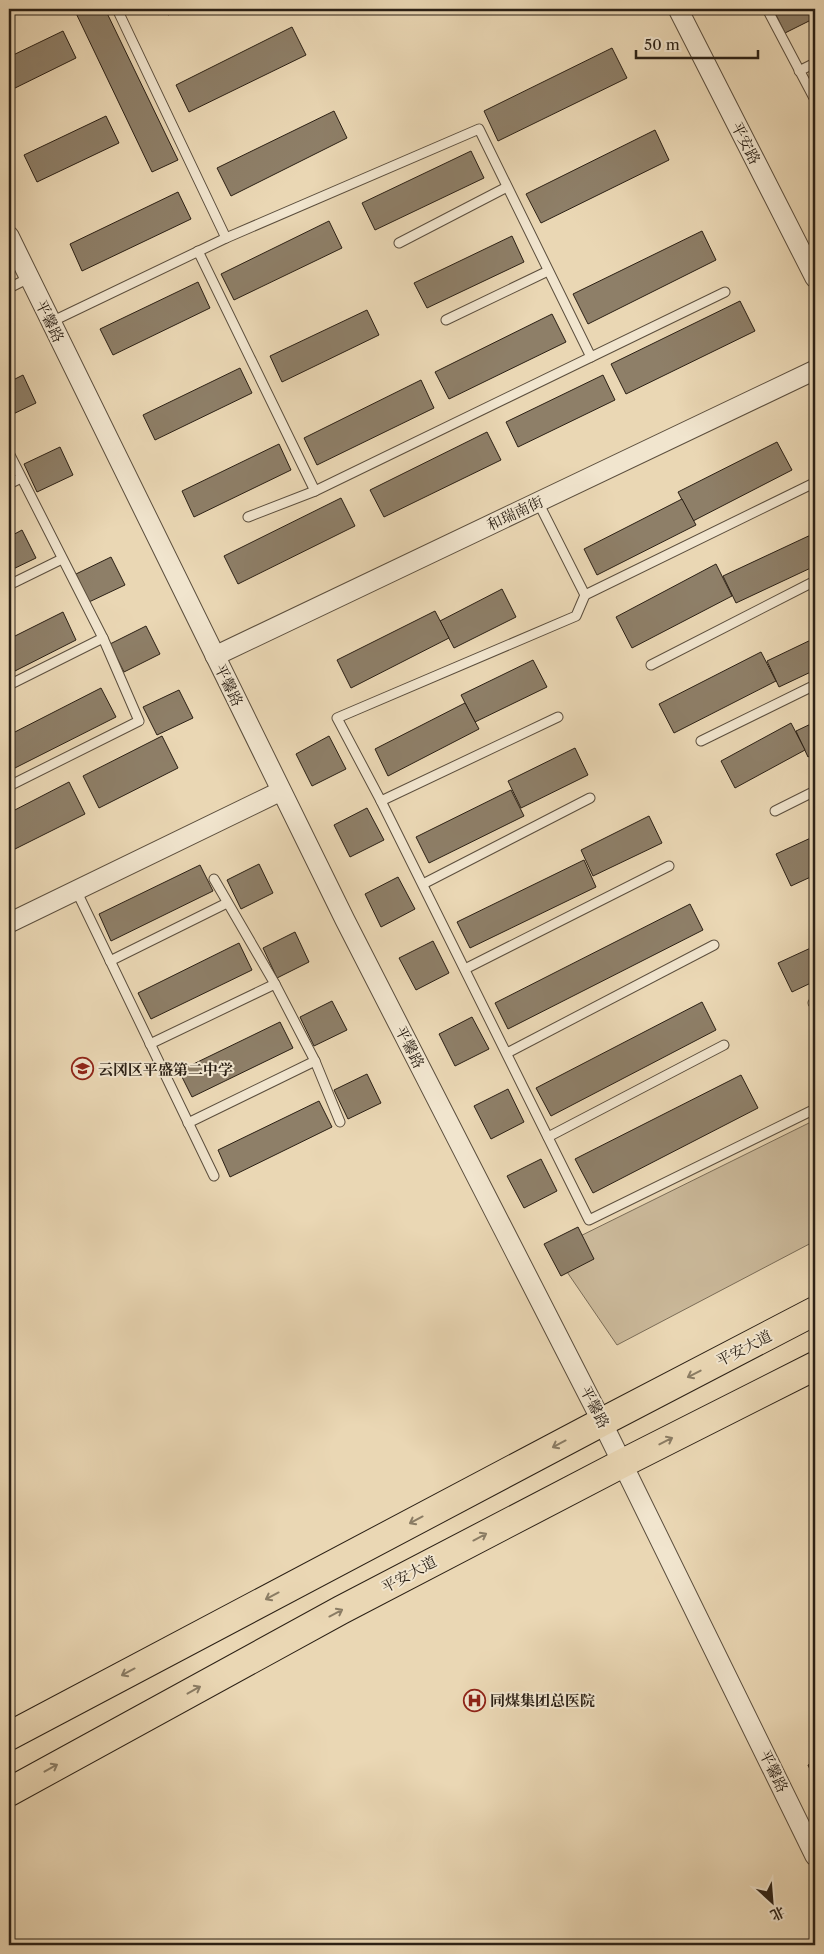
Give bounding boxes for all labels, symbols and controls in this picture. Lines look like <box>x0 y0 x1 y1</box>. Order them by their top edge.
scale bar <box>636 28 759 60</box>
text: 50 m <box>644 35 680 54</box>
street label: 平安路 <box>727 119 765 167</box>
street label: 平馨路 <box>32 297 68 345</box>
street label: 和瑞南街 <box>484 492 546 534</box>
street label: 平馨路 <box>211 661 247 709</box>
street label: 平馨路 <box>391 1023 429 1071</box>
school or university icon: 云冈区平盛第二中学 <box>70 1057 94 1081</box>
place label: 云冈区平盛第二中学 <box>98 1060 233 1079</box>
street label: 平安大道 <box>713 1326 775 1370</box>
one-way arrow <box>687 1369 702 1379</box>
street label: 平馨路 <box>576 1383 614 1431</box>
one-way arrow <box>659 1436 674 1446</box>
one-way arrow <box>552 1439 567 1449</box>
one-way arrow <box>408 1515 423 1525</box>
one-way arrow <box>473 1532 488 1542</box>
street label: 平安大道 <box>378 1552 440 1596</box>
one-way arrow <box>265 1592 280 1601</box>
one-way arrow <box>329 1608 344 1618</box>
one-way arrow <box>121 1668 136 1677</box>
one-way arrow <box>186 1685 201 1695</box>
hospital icon: 同煤集团总医院 <box>462 1688 486 1712</box>
place label: 同煤集团总医院 <box>490 1691 595 1710</box>
street label: 平馨路 <box>756 1747 792 1795</box>
one-way arrow <box>43 1763 58 1772</box>
north arrow <box>746 1876 796 1926</box>
text: 北 <box>767 1903 788 1925</box>

